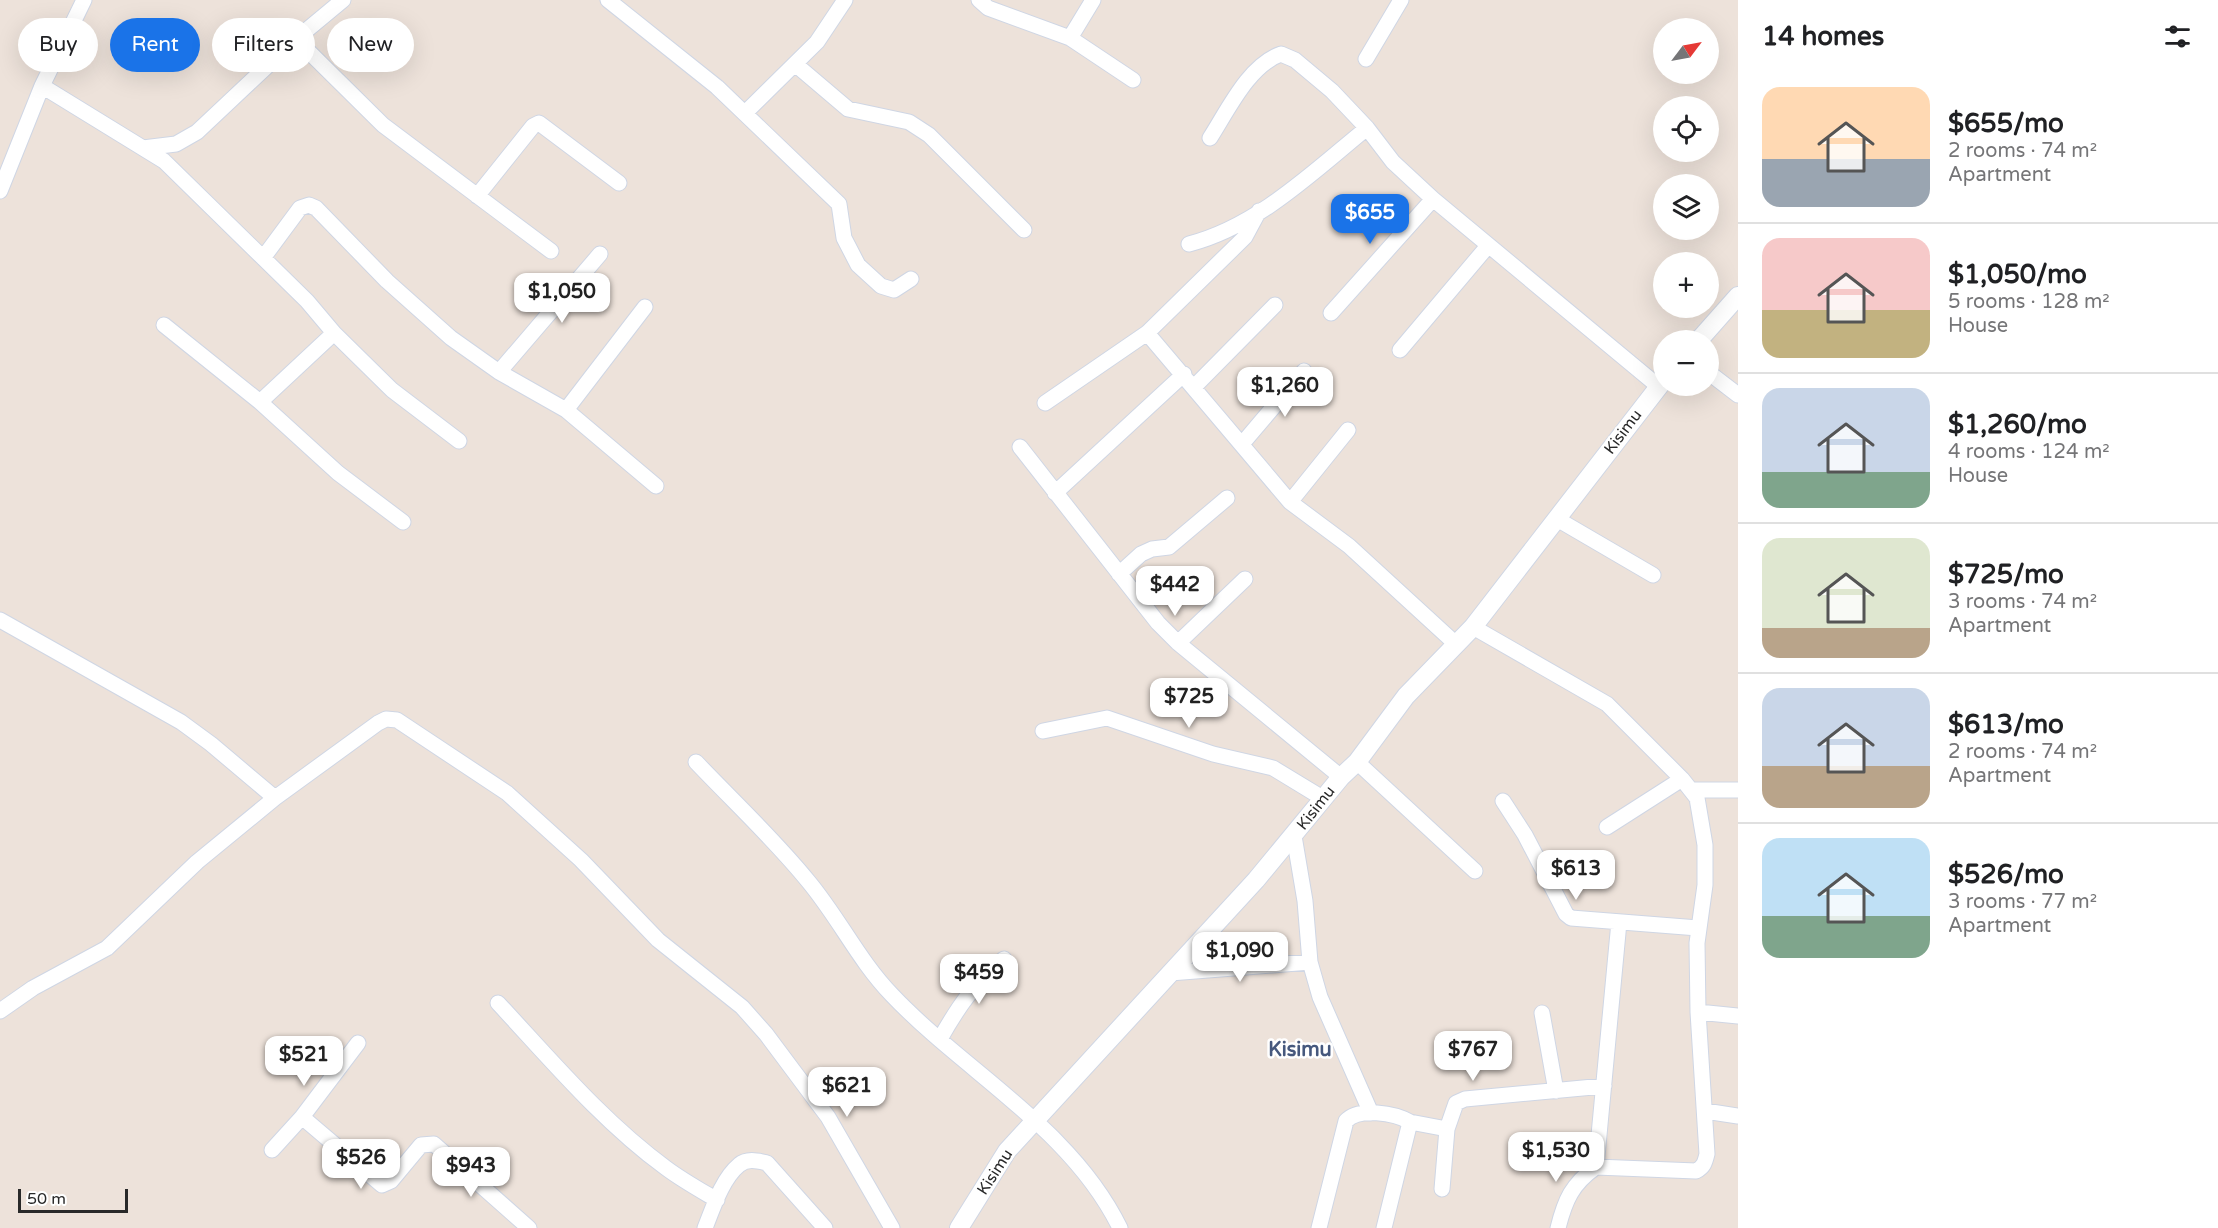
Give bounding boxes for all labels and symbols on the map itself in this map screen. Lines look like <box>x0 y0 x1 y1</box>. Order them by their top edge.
north arrow <box>1653 18 1719 84</box>
pin: $655 <box>1334 194 1406 245</box>
pin: $1,050 <box>513 273 611 324</box>
pin: $1,260 <box>1236 367 1334 418</box>
street label: Kisimu <box>1600 406 1646 458</box>
pin: $442 <box>1139 566 1211 617</box>
pin: $725 <box>1153 678 1225 729</box>
street label: Kisimu <box>1292 782 1340 834</box>
pin: $613 <box>1540 850 1612 901</box>
pin: $1,090 <box>1191 932 1289 983</box>
pin: $459 <box>943 954 1015 1005</box>
pin: $767 <box>1437 1031 1509 1082</box>
pin: $521 <box>268 1036 340 1087</box>
district label: Kisimu <box>1268 1038 1332 1062</box>
pin: $621 <box>811 1067 883 1118</box>
pin: $1,530 <box>1507 1132 1605 1183</box>
pin: $526 <box>325 1139 397 1190</box>
street label: Kisimu <box>973 1145 1017 1199</box>
pin: $943 <box>435 1147 507 1198</box>
scale bar <box>18 1186 128 1214</box>

